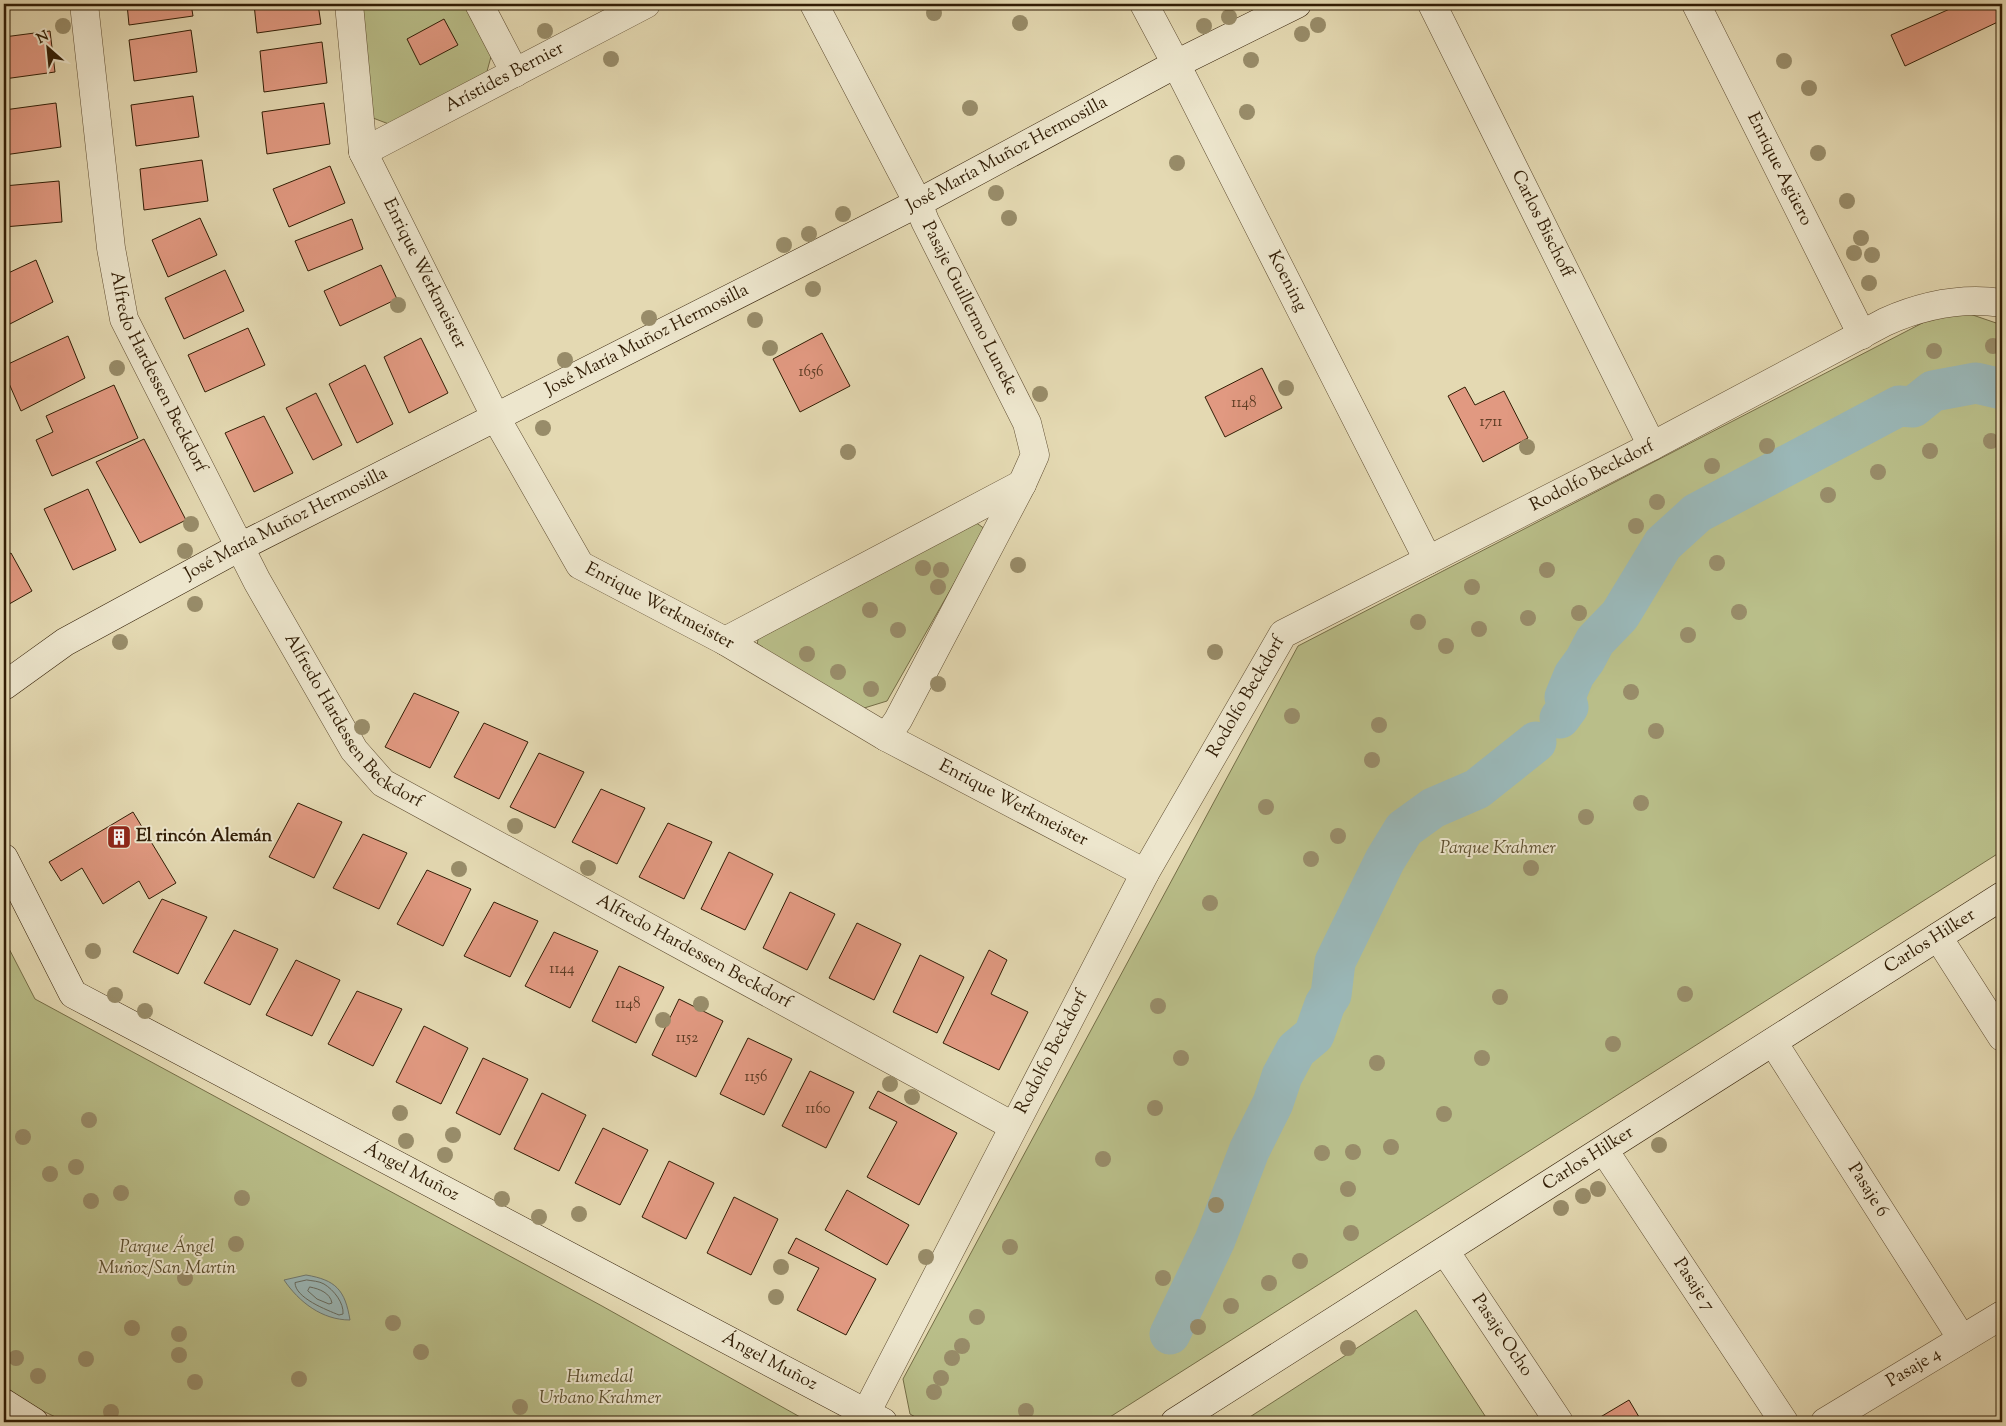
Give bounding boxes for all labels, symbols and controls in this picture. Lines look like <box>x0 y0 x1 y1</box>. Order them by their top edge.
north arrow <box>22 22 72 72</box>
text: N <box>33 27 53 50</box>
street label: Arístides Bernier <box>441 36 569 120</box>
street label: José María Muñoz Hermosilla <box>901 90 1113 220</box>
street label: Enrique Agüero <box>1740 108 1818 231</box>
street label: Carlos Bischoff <box>1504 166 1580 284</box>
street label: Enrique Werkmeister <box>375 194 473 354</box>
street label: Pasaje Guillermo Luneke <box>914 217 1024 400</box>
street label: Koening <box>1260 246 1313 317</box>
street label: Alfredo Hardessen Beckdorf <box>103 269 213 478</box>
street label: José María Muñoz Hermosilla <box>540 278 754 403</box>
house number: 1656 <box>798 362 824 383</box>
house number: 1148 <box>1231 393 1257 414</box>
house number: 1711 <box>1480 412 1502 433</box>
street label: Rodolfo Beckdorf <box>1526 433 1660 519</box>
street label: José María Muñoz Hermosilla <box>179 461 392 588</box>
street label: Enrique Werkmeister <box>580 557 739 657</box>
street label: Alfredo Hardessen Beckdorf <box>277 629 428 816</box>
street label: Rodolfo Beckdorf <box>1201 631 1292 763</box>
street label: Enrique Werkmeister <box>934 754 1092 854</box>
building icon: El rincón Alemán <box>106 824 132 850</box>
place label: El rincón Alemán <box>136 824 273 850</box>
park label: Parque Krahmer <box>1440 836 1557 862</box>
street label: Alfredo Hardessen Beckdorf <box>591 888 797 1016</box>
street label: Carlos Hilker <box>1879 903 1981 980</box>
house number: 1144 <box>549 959 575 980</box>
street label: Rodolfo Beckdorf <box>1009 985 1096 1119</box>
house number: 1148 <box>615 994 641 1015</box>
house number: 1152 <box>676 1028 698 1049</box>
house number: 1156 <box>745 1067 767 1088</box>
house number: 1160 <box>805 1099 831 1120</box>
street label: Carlos Hilker <box>1538 1120 1639 1198</box>
street label: Ángel Muñoz <box>359 1137 464 1209</box>
street label: Pasaje 6 <box>1841 1158 1894 1223</box>
park label: Parque Ángel Muñoz/San Martin <box>98 1235 237 1282</box>
street label: Pasaje 7 <box>1666 1253 1721 1317</box>
street label: Pasaje Ocho <box>1465 1289 1539 1382</box>
street label: Ángel Muñoz <box>717 1326 822 1398</box>
street label: Pasaje 4 <box>1882 1342 1946 1395</box>
park label: Humedal Urbano Krahmer <box>539 1365 662 1412</box>

